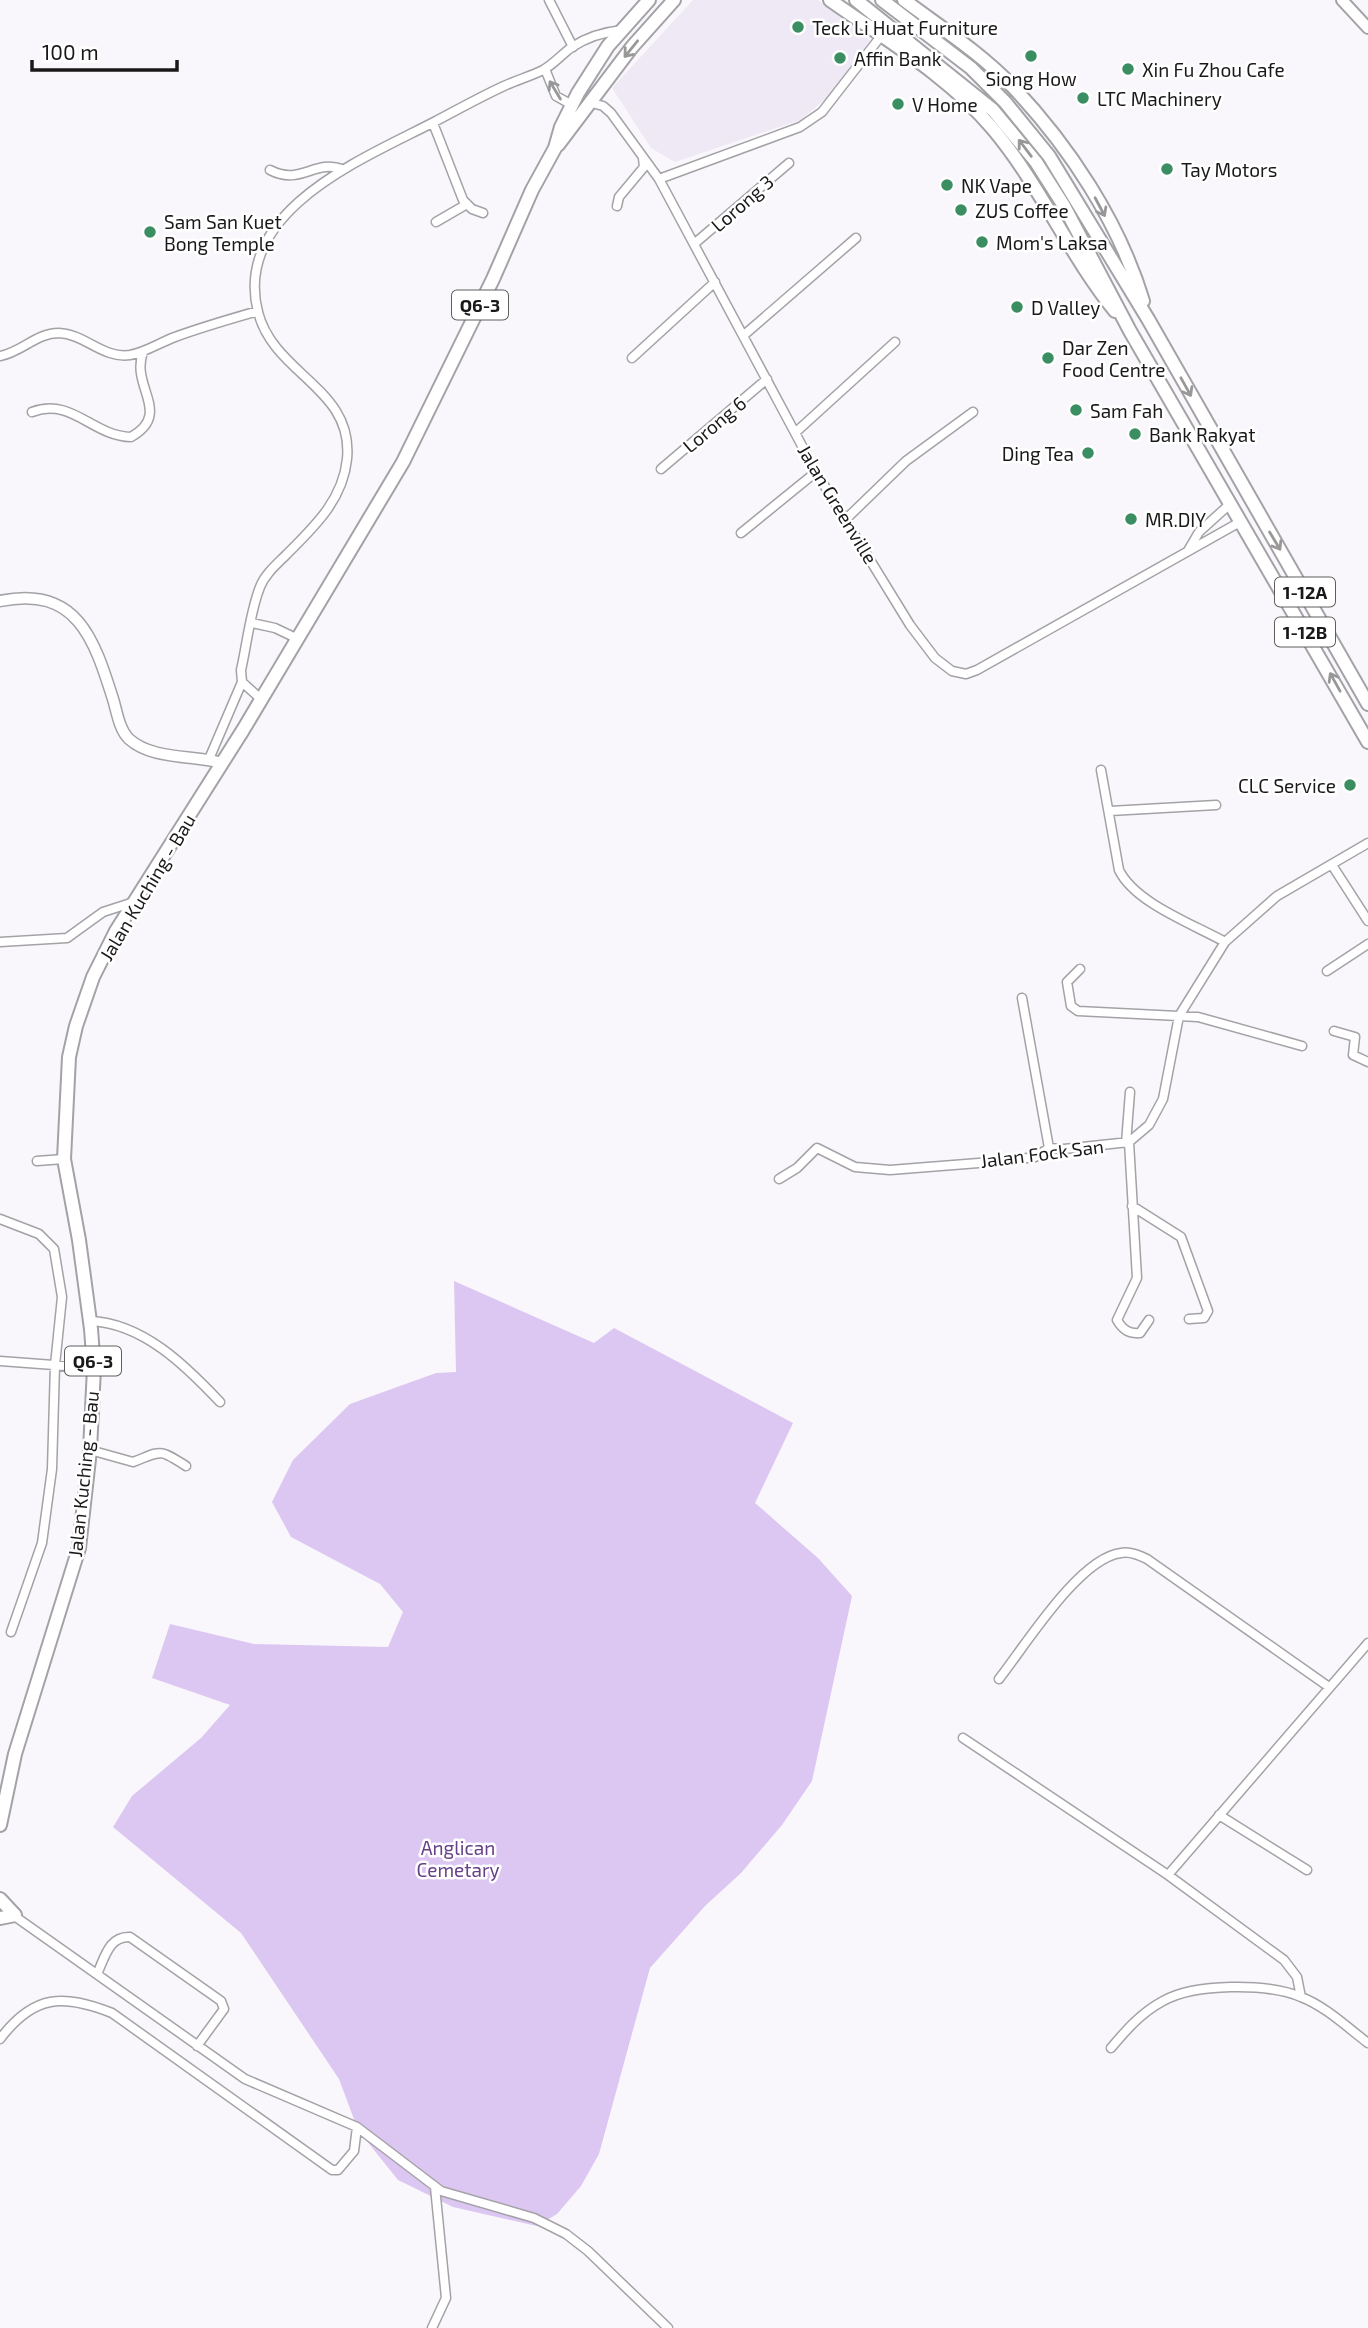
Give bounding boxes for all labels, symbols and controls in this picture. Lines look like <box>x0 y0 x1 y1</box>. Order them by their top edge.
place label: Teck Li Huat Furniture <box>812 16 998 39</box>
marker: Teck Li Huat Furniture <box>790 19 806 35</box>
scale bar <box>32 28 177 72</box>
text: 100 m <box>42 39 99 64</box>
one-way arrow <box>623 40 638 58</box>
place label: Affin Bank <box>854 47 942 70</box>
marker: Siong How <box>1023 48 1039 64</box>
marker: Affin Bank <box>832 50 848 66</box>
place label: Xin Fu Zhou Cafe <box>1142 58 1285 81</box>
marker: Xin Fu Zhou Cafe <box>1120 61 1136 77</box>
place label: Siong How <box>985 67 1077 90</box>
one-way arrow <box>548 81 563 100</box>
place label: LTC Machinery <box>1097 87 1222 110</box>
marker: LTC Machinery <box>1075 90 1091 106</box>
place label: V Home <box>912 93 978 116</box>
marker: V Home <box>890 96 906 112</box>
one-way arrow <box>1018 139 1032 158</box>
place label: Tay Motors <box>1181 158 1277 181</box>
marker: Tay Motors <box>1159 161 1175 177</box>
street label: Lorong 3 <box>706 170 778 236</box>
place label: NK Vape <box>961 174 1032 197</box>
marker: NK Vape <box>939 177 955 193</box>
one-way arrow <box>1094 196 1108 217</box>
place label: ZUS Coffee <box>975 199 1069 222</box>
marker: ZUS Coffee <box>953 202 969 218</box>
place label: Sam San Kuet Bong Temple <box>164 210 282 255</box>
marker: Sam San Kuet Bong Temple <box>142 224 158 240</box>
place label: Mom's Laksa <box>996 231 1108 254</box>
marker: Mom's Laksa <box>974 234 990 250</box>
road number: Q6-3 <box>452 290 508 320</box>
place label: D Valley <box>1031 296 1100 319</box>
marker: D Valley <box>1009 299 1025 315</box>
place label: Dar Zen Food Centre <box>1062 336 1166 381</box>
marker: Dar Zen Food Centre <box>1040 350 1056 366</box>
one-way arrow <box>1180 376 1193 397</box>
street label: Lorong 6 <box>678 391 750 457</box>
place label: Sam Fah <box>1090 399 1163 422</box>
marker: Sam Fah <box>1068 402 1084 418</box>
place label: Bank Rakyat <box>1149 423 1255 446</box>
marker: Bank Rakyat <box>1127 426 1143 442</box>
street label: Jalan Greenville <box>793 440 883 568</box>
place label: Ding Tea <box>1002 442 1074 465</box>
marker: Ding Tea <box>1080 445 1096 461</box>
place label: MR.DIY <box>1145 508 1206 531</box>
marker: MR.DIY <box>1123 511 1139 527</box>
one-way arrow <box>1268 530 1282 550</box>
road number: 1-12A <box>1275 578 1335 606</box>
road number: 1-12B <box>1275 618 1335 646</box>
one-way arrow <box>1328 673 1342 693</box>
place label: CLC Service <box>1238 774 1336 797</box>
marker: CLC Service <box>1342 777 1358 793</box>
street label: Jalan Kuching - Bau <box>94 810 200 964</box>
street label: Jalan Fock San <box>979 1134 1105 1172</box>
road number: Q6-3 <box>65 1346 121 1376</box>
street label: Jalan Kuching - Bau <box>63 1390 103 1558</box>
park label: Anglican Cemetary <box>416 1836 500 1881</box>

